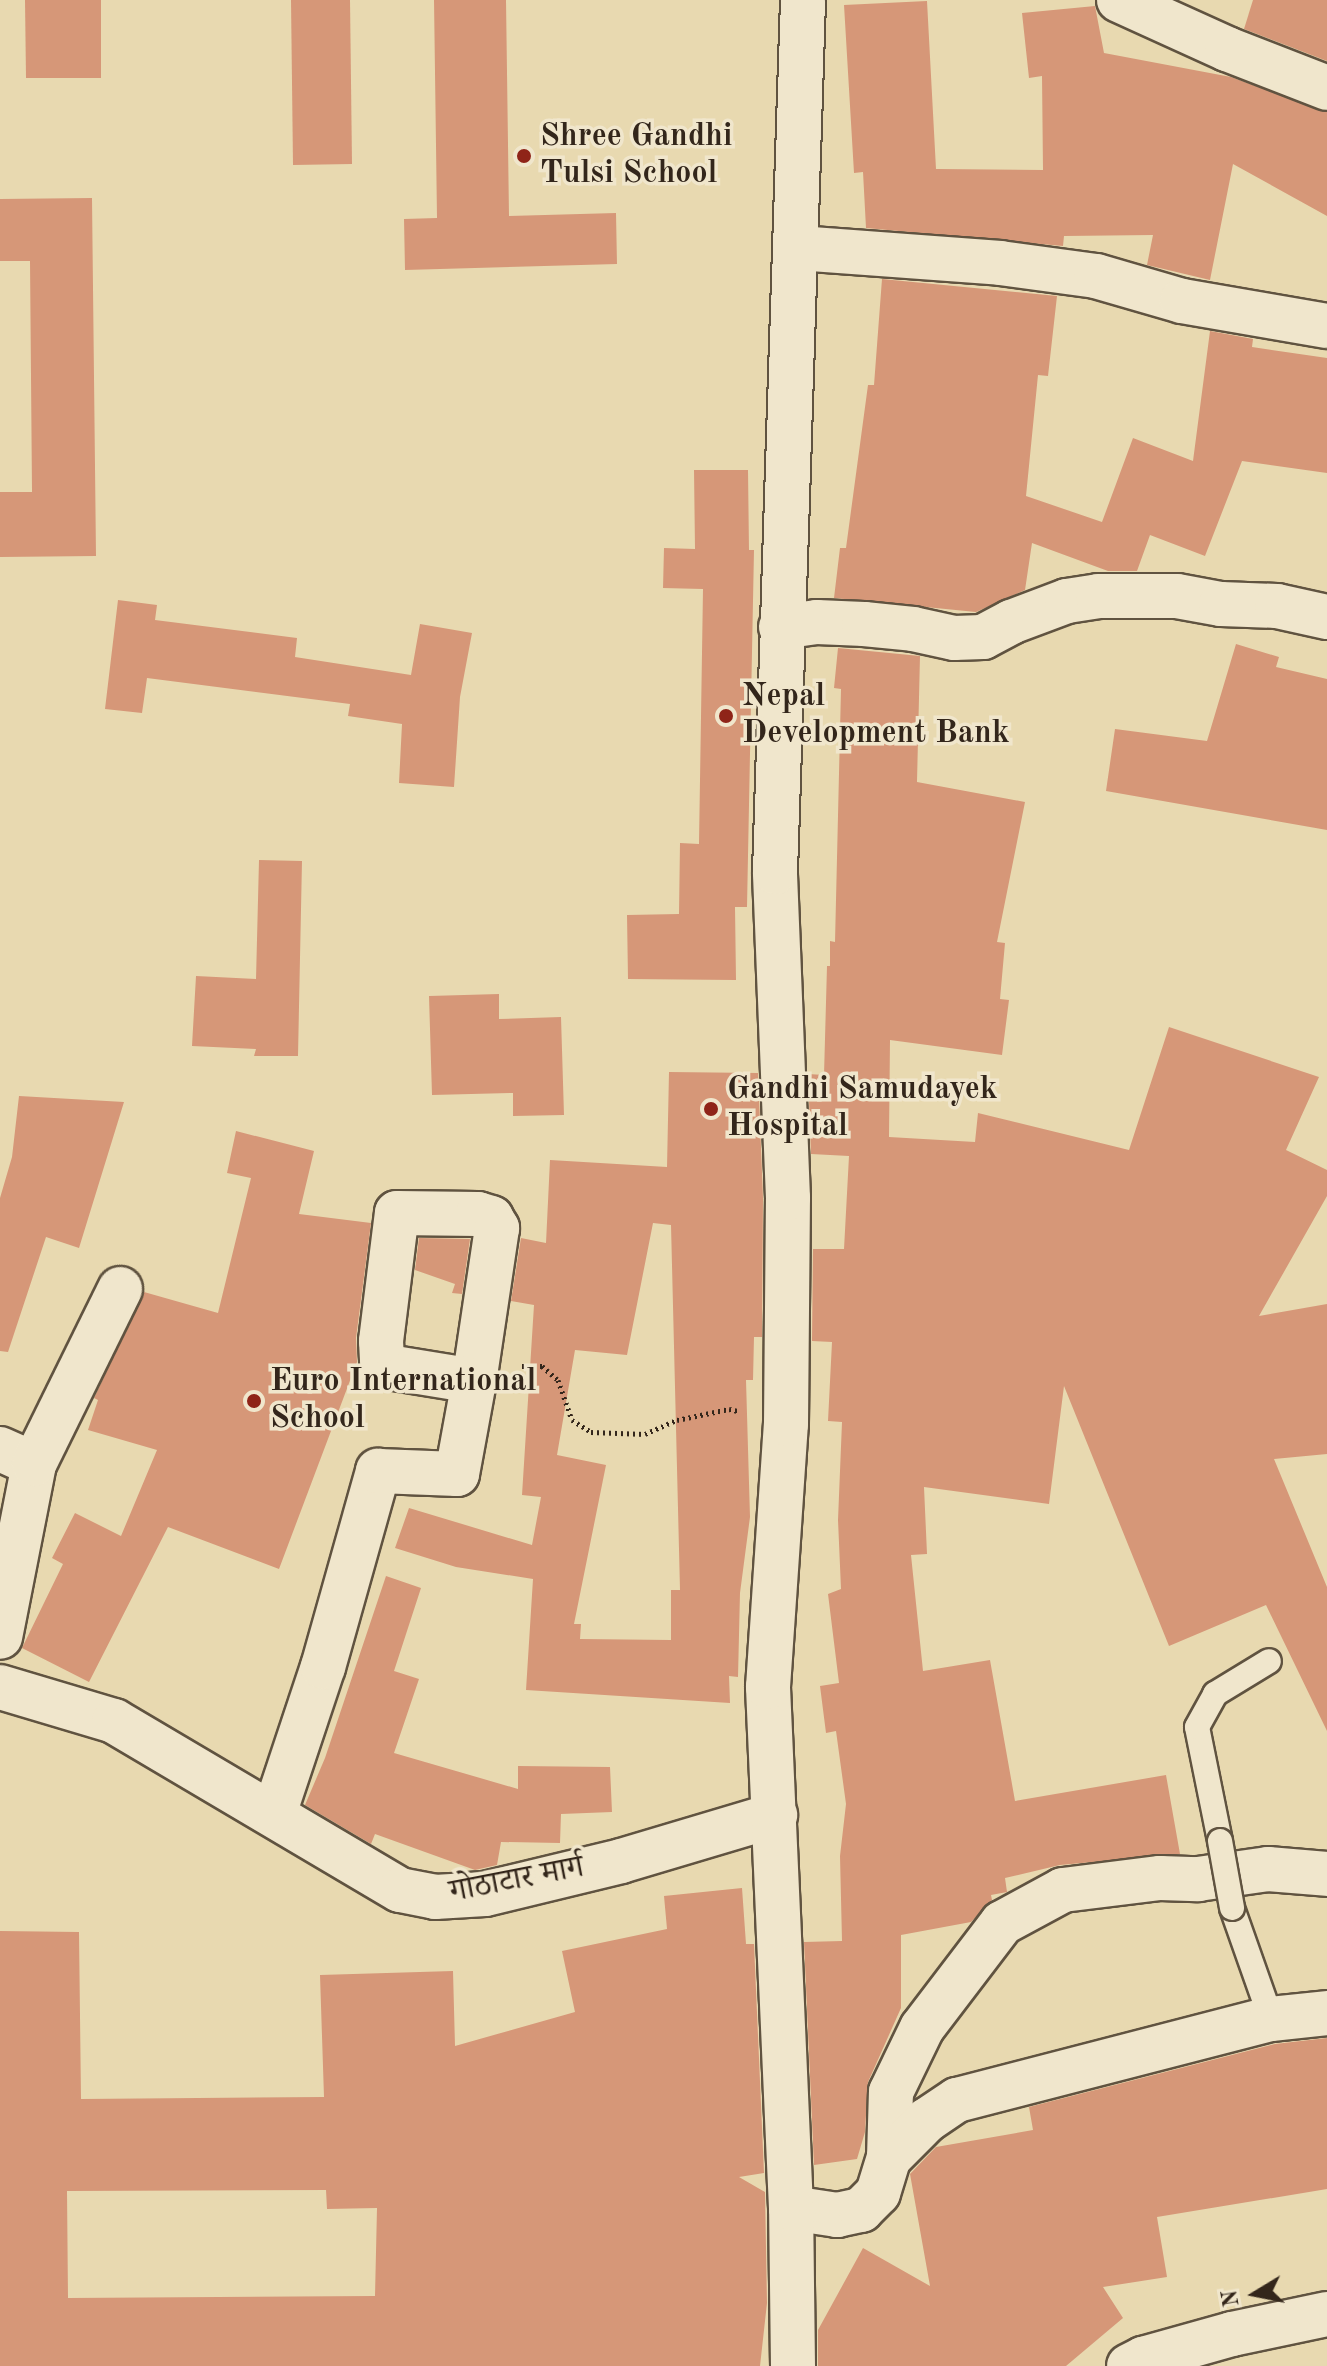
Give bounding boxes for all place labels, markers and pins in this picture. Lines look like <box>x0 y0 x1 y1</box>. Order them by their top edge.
place label: Shree Gandhi Tulsi School <box>540 119 733 194</box>
marker: Shree Gandhi Tulsi School <box>515 147 533 165</box>
place label: Nepal Development Bank <box>742 679 1010 754</box>
marker: Nepal Development Bank <box>717 707 735 725</box>
place label: Gandhi Samudayek Hospital <box>727 1072 998 1147</box>
marker: Gandhi Samudayek Hospital <box>702 1100 720 1118</box>
place label: Euro International School <box>270 1364 536 1439</box>
marker: Euro International School <box>245 1392 263 1410</box>

